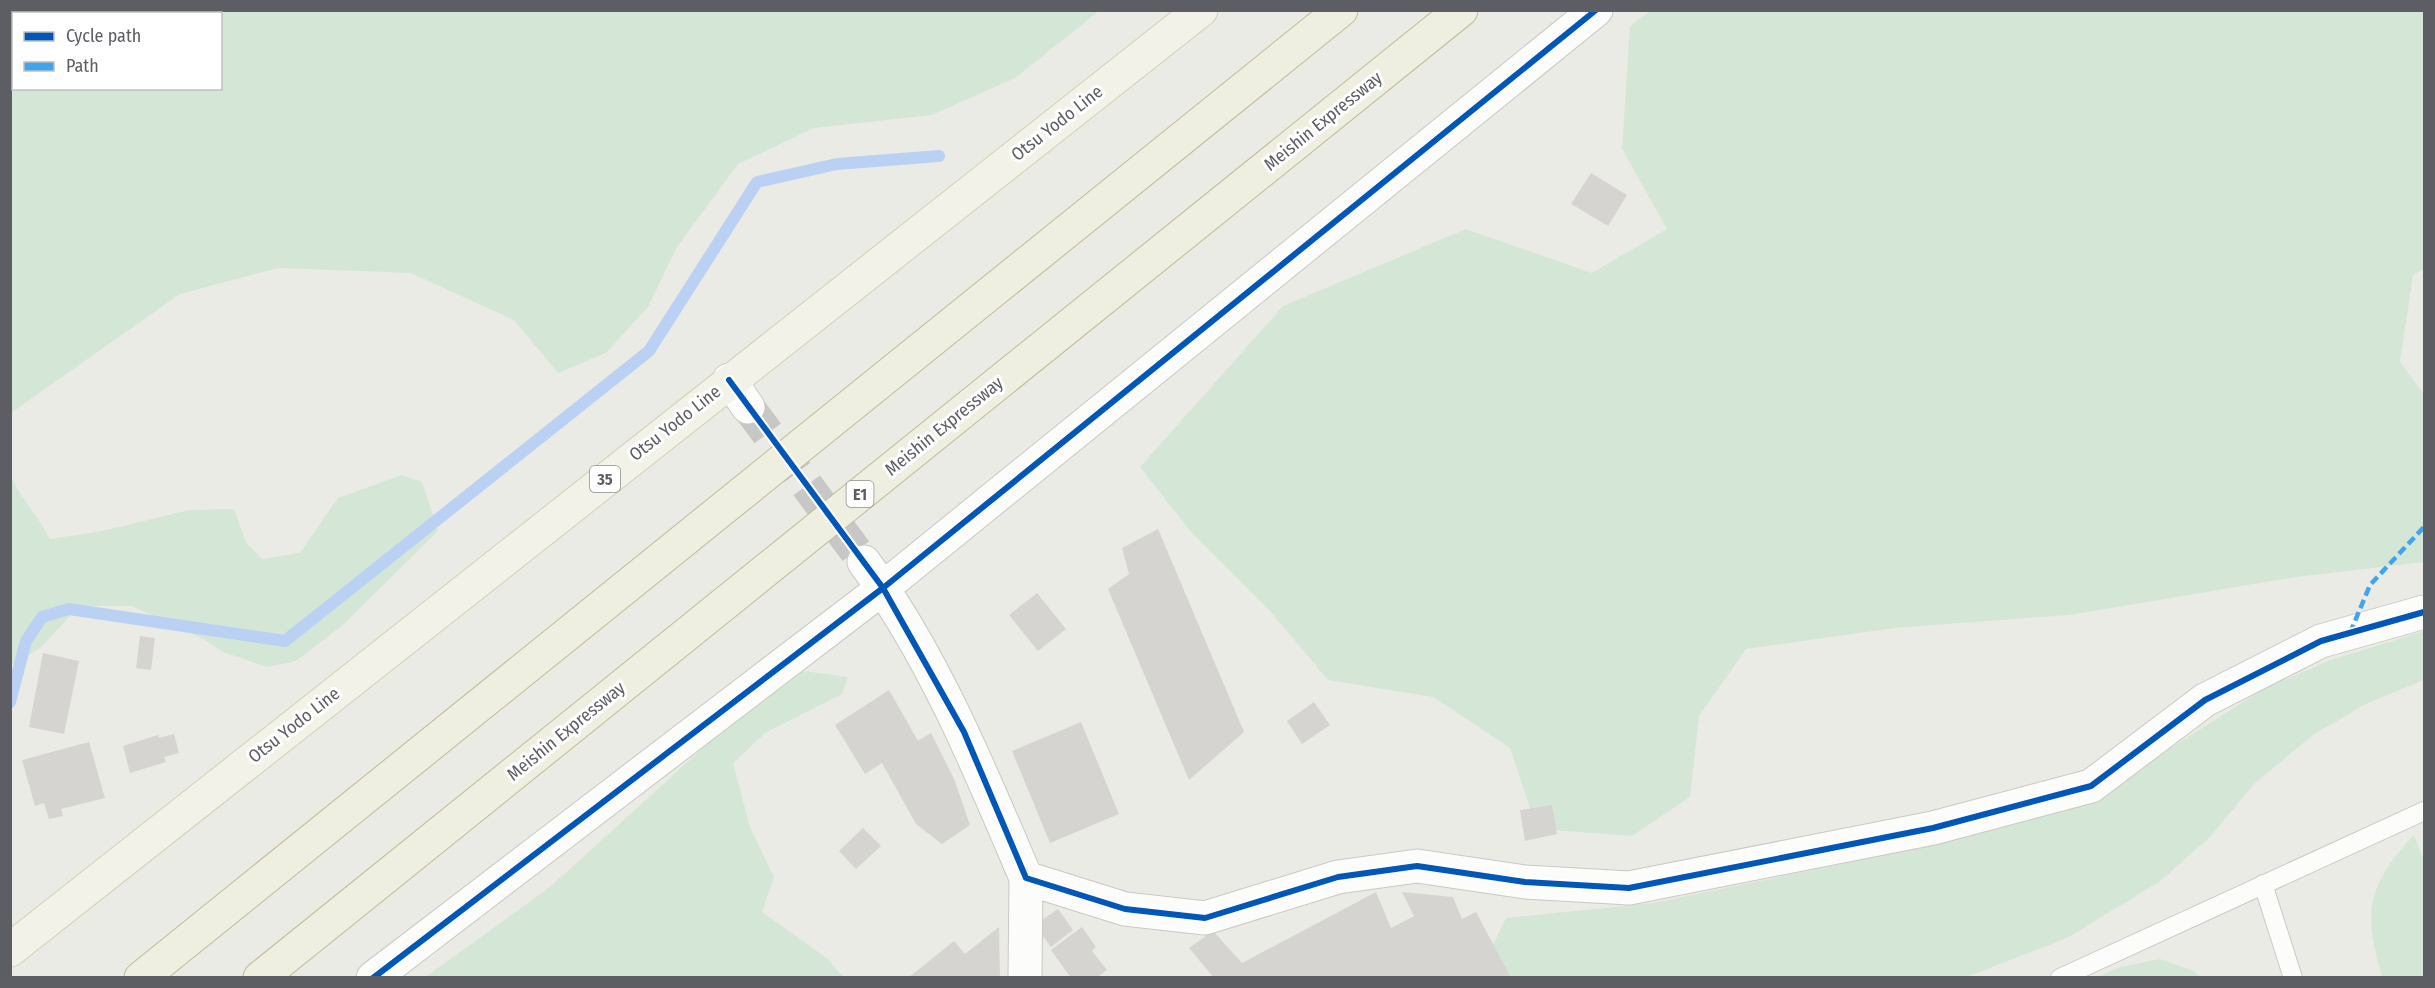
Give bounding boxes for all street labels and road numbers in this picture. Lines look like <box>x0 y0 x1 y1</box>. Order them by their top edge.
street label: Meishin Expressway <box>1260 67 1386 175</box>
street label: Otsu Yodo Line <box>1007 80 1107 166</box>
street label: Meishin Expressway <box>881 372 1007 480</box>
street label: Otsu Yodo Line <box>625 380 725 466</box>
road number: 35 <box>590 466 620 492</box>
road number: E1 <box>846 481 874 507</box>
street label: Meishin Expressway <box>503 677 629 785</box>
street label: Otsu Yodo Line <box>244 682 344 768</box>

